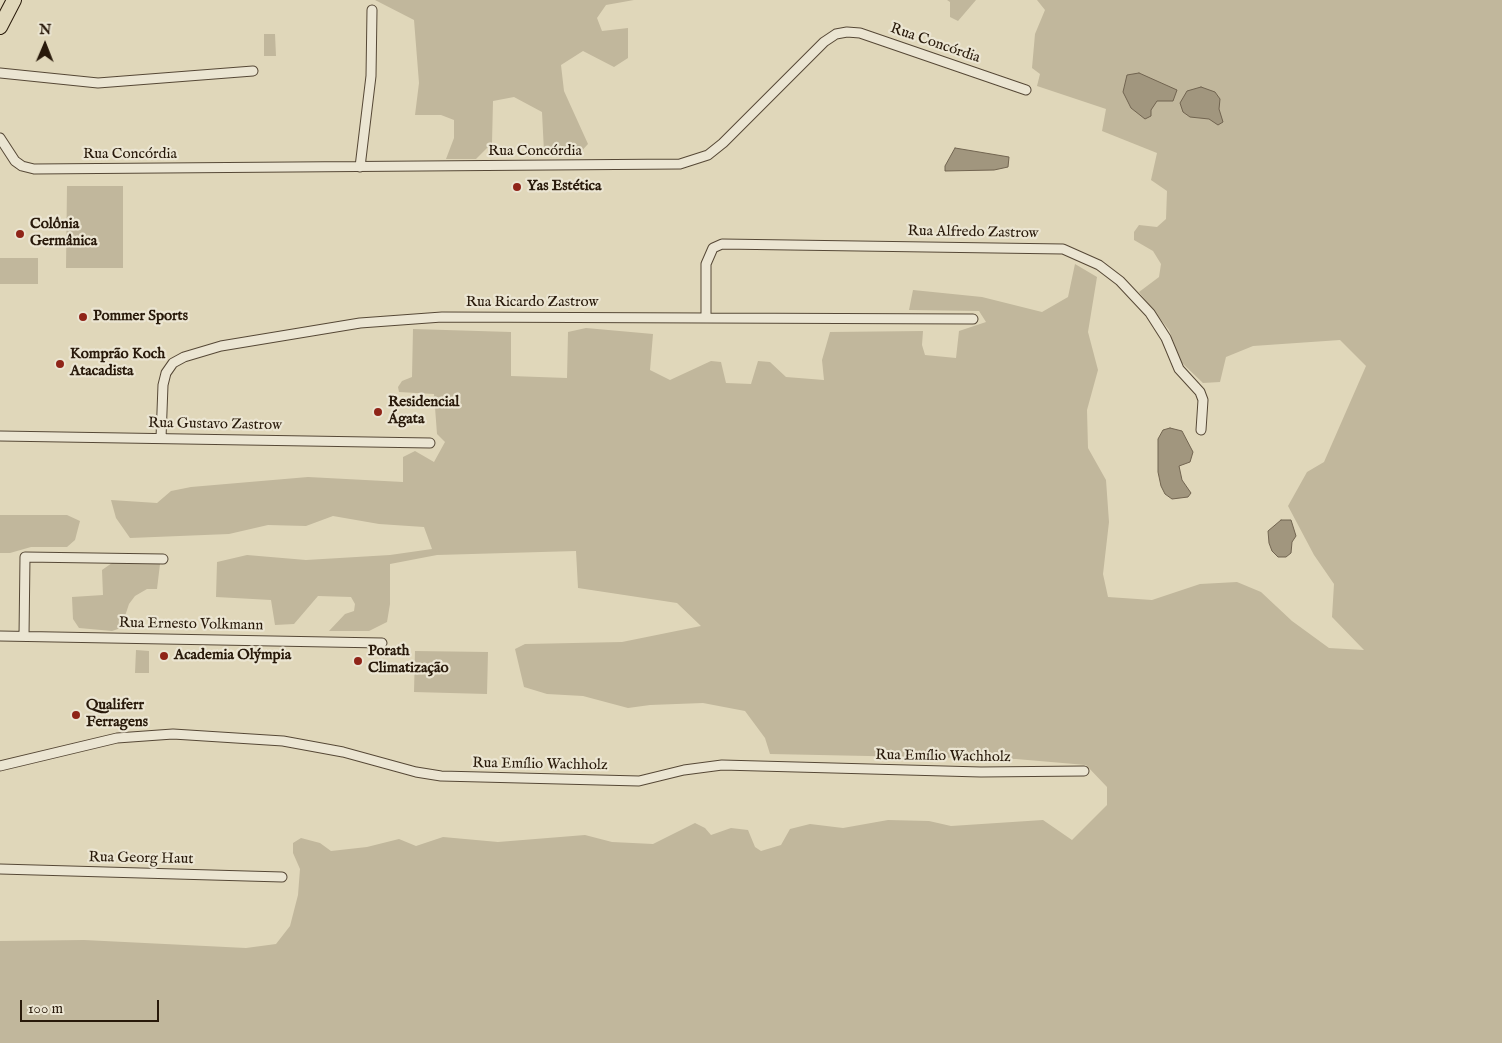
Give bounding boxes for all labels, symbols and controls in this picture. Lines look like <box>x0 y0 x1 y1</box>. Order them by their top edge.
north arrow <box>20 20 70 70</box>
street label: Rua Concórdia <box>888 20 982 68</box>
text: N <box>39 21 51 39</box>
street label: Rua Concórdia <box>488 143 582 161</box>
street label: Rua Concórdia <box>83 146 177 164</box>
place label: Yas Estética <box>527 178 602 196</box>
marker: Yas Estética <box>511 181 523 193</box>
place label: Colônia Germânica <box>30 216 97 251</box>
street label: Rua Alfredo Zastrow <box>907 223 1039 243</box>
marker: Colônia Germânica <box>14 228 26 240</box>
street label: Rua Ricardo Zastrow <box>466 294 598 312</box>
place label: Pommer Sports <box>93 308 188 326</box>
marker: Pommer Sports <box>77 311 89 323</box>
place label: Komprão Koch Atacadista <box>70 346 165 381</box>
marker: Komprão Koch Atacadista <box>54 358 66 370</box>
place label: Residencial Ágata <box>388 394 459 429</box>
marker: Residencial Ágata <box>372 406 384 418</box>
street label: Rua Gustavo Zastrow <box>148 415 282 435</box>
street label: Rua Ernesto Volkmann <box>119 615 263 635</box>
place label: Porath Climatização <box>368 643 449 678</box>
place label: Academia Olýmpia <box>174 647 291 665</box>
marker: Academia Olýmpia <box>158 650 170 662</box>
marker: Porath Climatização <box>352 655 364 667</box>
place label: Qualiferr Ferragens <box>86 697 148 732</box>
marker: Qualiferr Ferragens <box>70 709 82 721</box>
street label: Rua Emílio Wachholz <box>875 747 1011 767</box>
street label: Rua Emílio Wachholz <box>472 755 608 775</box>
street label: Rua Georg Haut <box>88 849 194 869</box>
scale bar <box>22 990 161 1022</box>
text: 100 m <box>28 999 63 1018</box>

